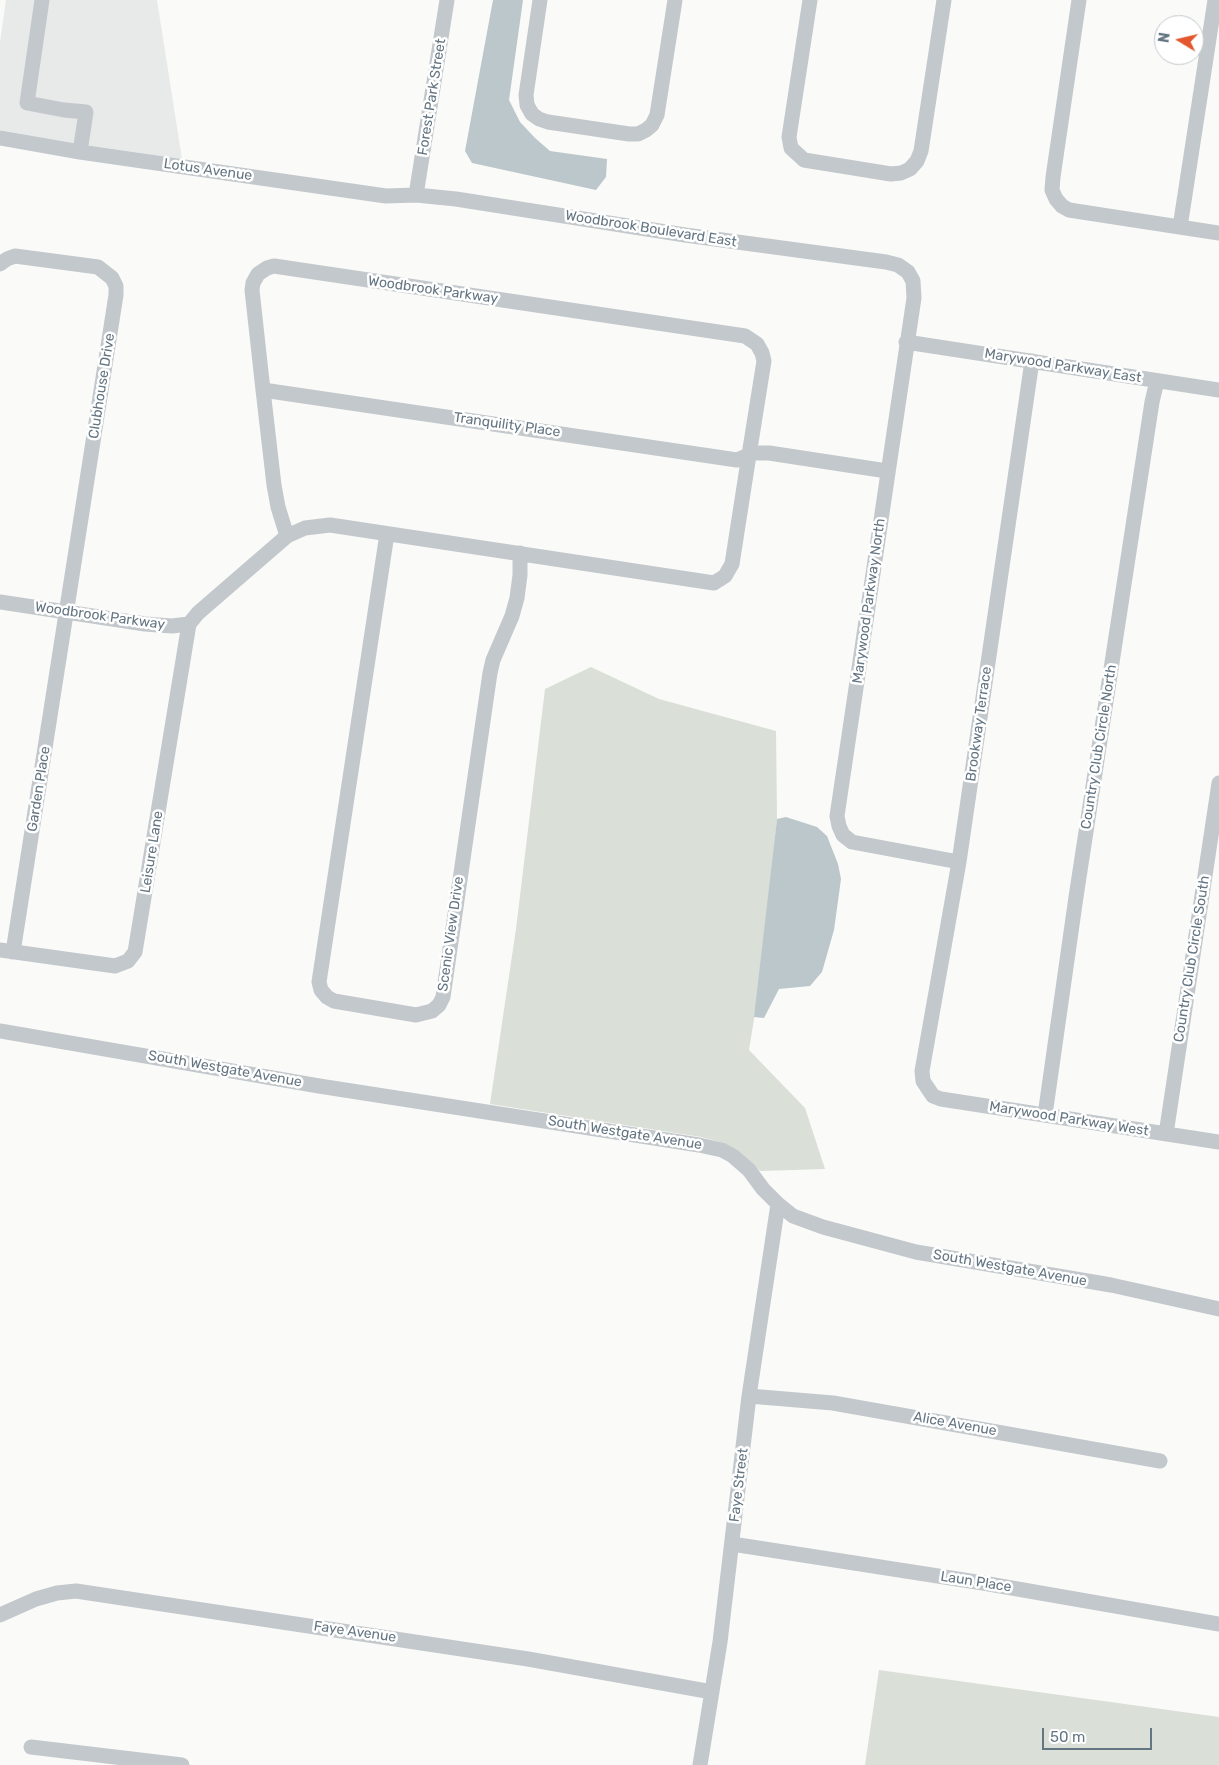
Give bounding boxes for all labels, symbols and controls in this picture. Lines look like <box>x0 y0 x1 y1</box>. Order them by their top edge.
north arrow <box>1154 15 1204 65</box>
text: N <box>1155 31 1174 44</box>
street label: Forest Park Street <box>414 37 450 157</box>
street label: Lotus Avenue <box>163 155 253 185</box>
street label: Woodbrook Boulevard East <box>564 207 738 251</box>
street label: Woodbrook Parkway <box>367 273 499 307</box>
street label: Clubhouse Drive <box>85 332 119 440</box>
street label: Marywood Parkway East <box>983 345 1143 387</box>
street label: Tranquility Place <box>453 409 561 441</box>
street label: Marywood Parkway North <box>849 517 889 685</box>
street label: Woodbrook Parkway <box>34 599 166 633</box>
street label: Country Club Circle North <box>1078 664 1120 830</box>
street label: Brookway Terrace <box>963 665 995 783</box>
street label: Garden Place <box>24 745 54 833</box>
street label: Leisure Lane <box>137 810 167 894</box>
street label: Country Club Circle South <box>1171 874 1213 1044</box>
street label: Scenic View Drive <box>435 875 467 993</box>
street label: South Westgate Avenue <box>147 1047 303 1091</box>
street label: Marywood Parkway West <box>988 1098 1150 1140</box>
street label: South Westgate Avenue <box>547 1113 703 1153</box>
street label: South Westgate Avenue <box>932 1246 1088 1290</box>
street label: Alice Avenue <box>912 1408 998 1440</box>
street label: Faye Street <box>726 1447 752 1523</box>
street label: Laun Place <box>939 1568 1013 1596</box>
street label: Faye Avenue <box>313 1618 397 1646</box>
scale bar <box>1044 1718 1154 1750</box>
text: 50 m <box>1050 1728 1085 1746</box>

